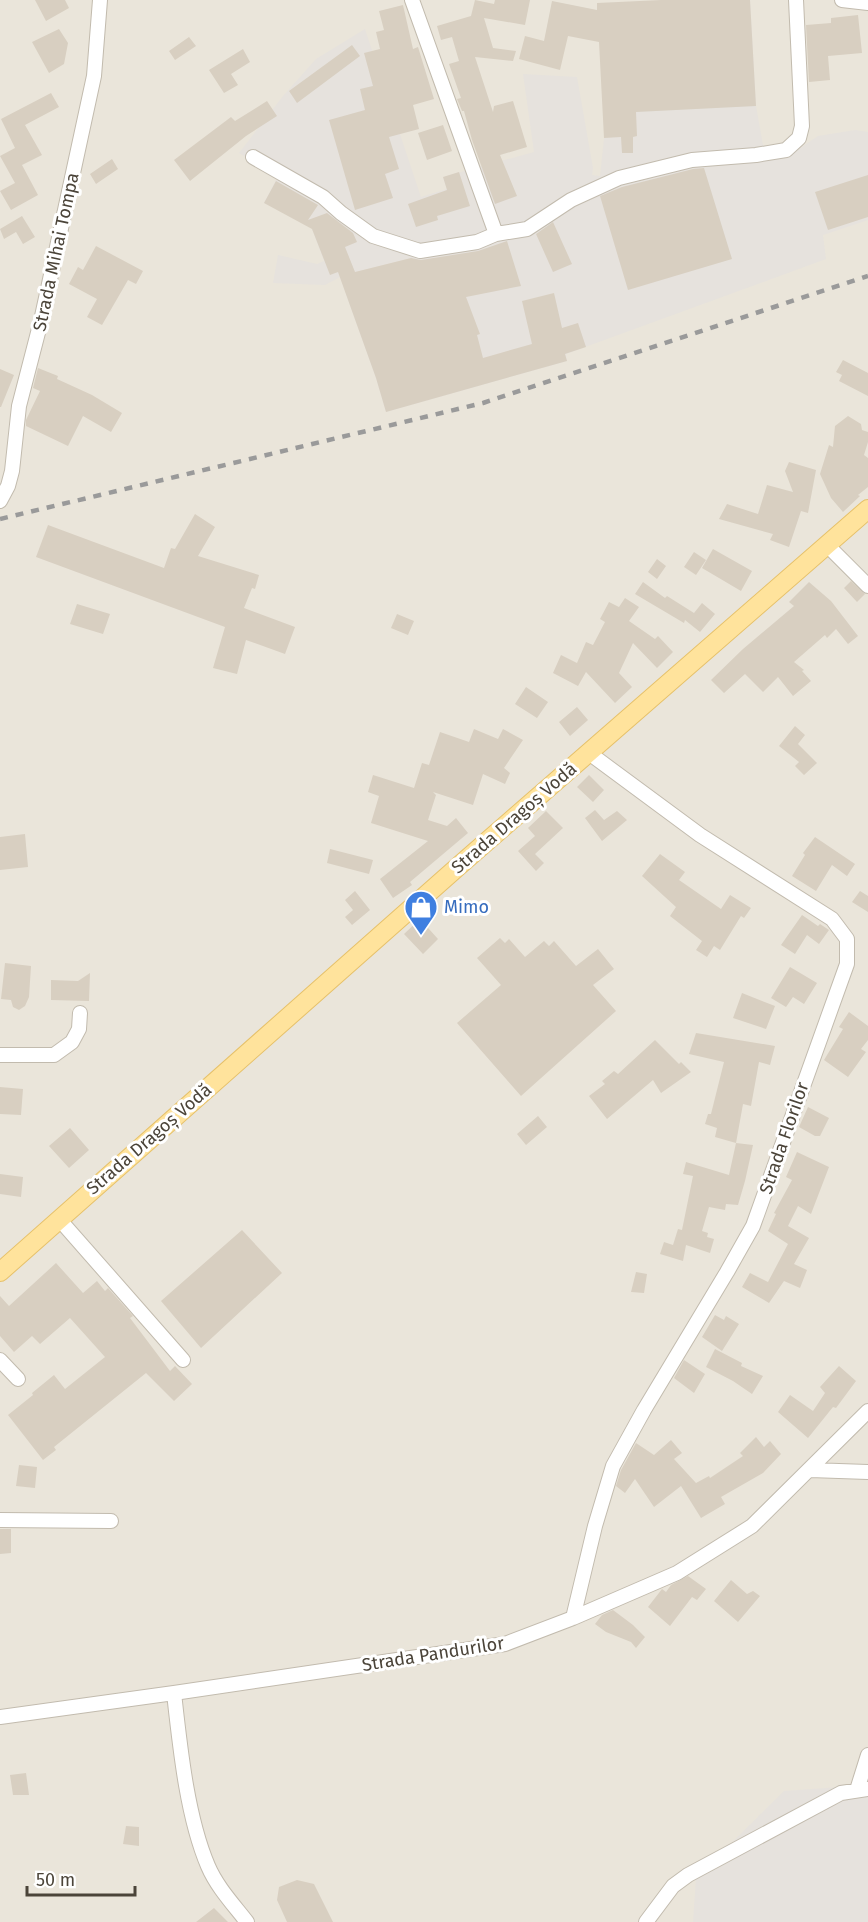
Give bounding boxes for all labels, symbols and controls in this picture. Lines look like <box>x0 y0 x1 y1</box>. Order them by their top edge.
street label: Strada Mihai Tompa <box>28 171 84 333</box>
street label: Strada Dragoș Vodă <box>447 758 582 879</box>
shop icon: Mimo <box>403 889 439 936</box>
place label: Mimo <box>444 896 489 918</box>
street label: Strada Dragoș Vodă <box>82 1079 217 1200</box>
street label: Strada Florilor <box>755 1079 813 1197</box>
street label: Strada Pandurilor <box>360 1632 506 1676</box>
scale bar <box>27 1859 135 1897</box>
text: 50 m <box>36 1869 75 1891</box>

